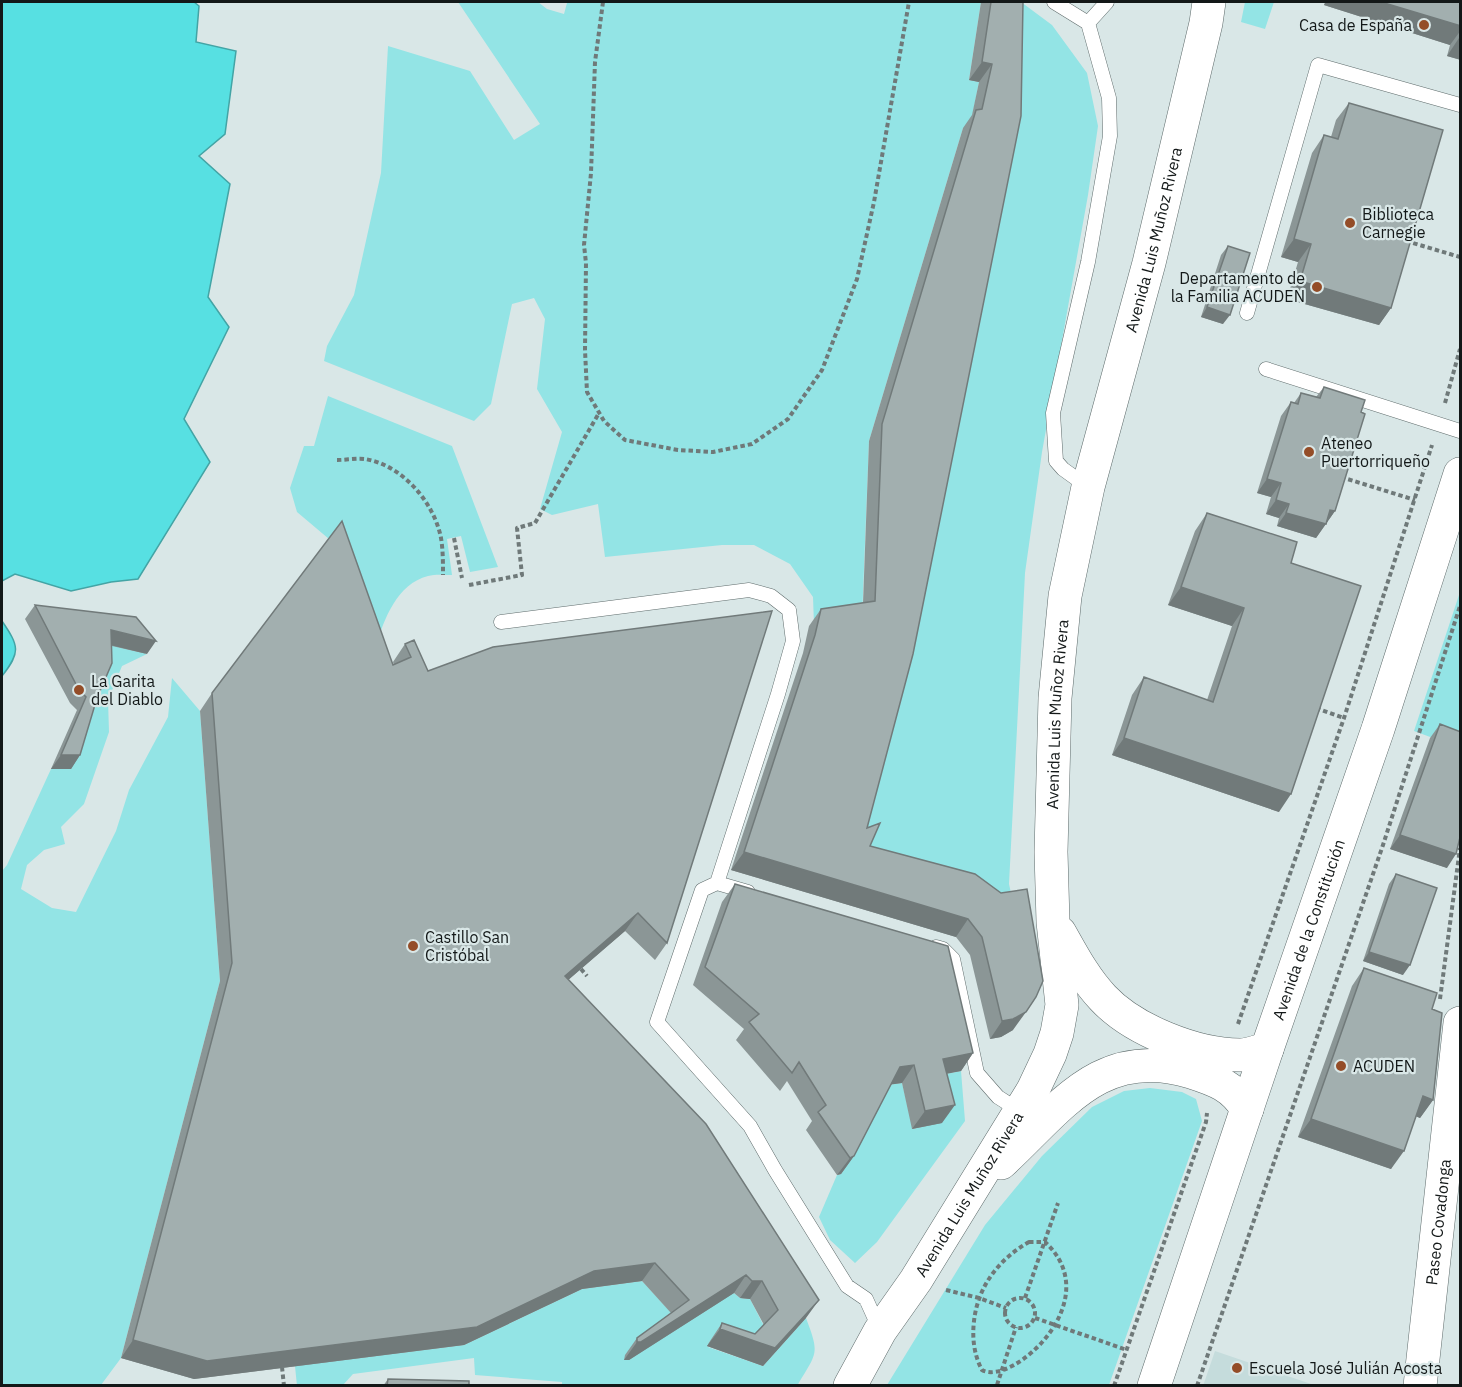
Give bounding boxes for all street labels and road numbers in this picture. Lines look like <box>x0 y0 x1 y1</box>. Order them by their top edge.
street label: Avenida Luis Muñoz Rivera <box>1121 145 1186 334</box>
street label: Avenida Luis Muñoz Rivera <box>1042 618 1073 809</box>
street label: Avenida de la Constitución <box>1268 836 1349 1022</box>
street label: Avenida Luis Muñoz Rivera <box>911 1107 1028 1280</box>
street label: Paseo Covadonga <box>1421 1157 1455 1286</box>

